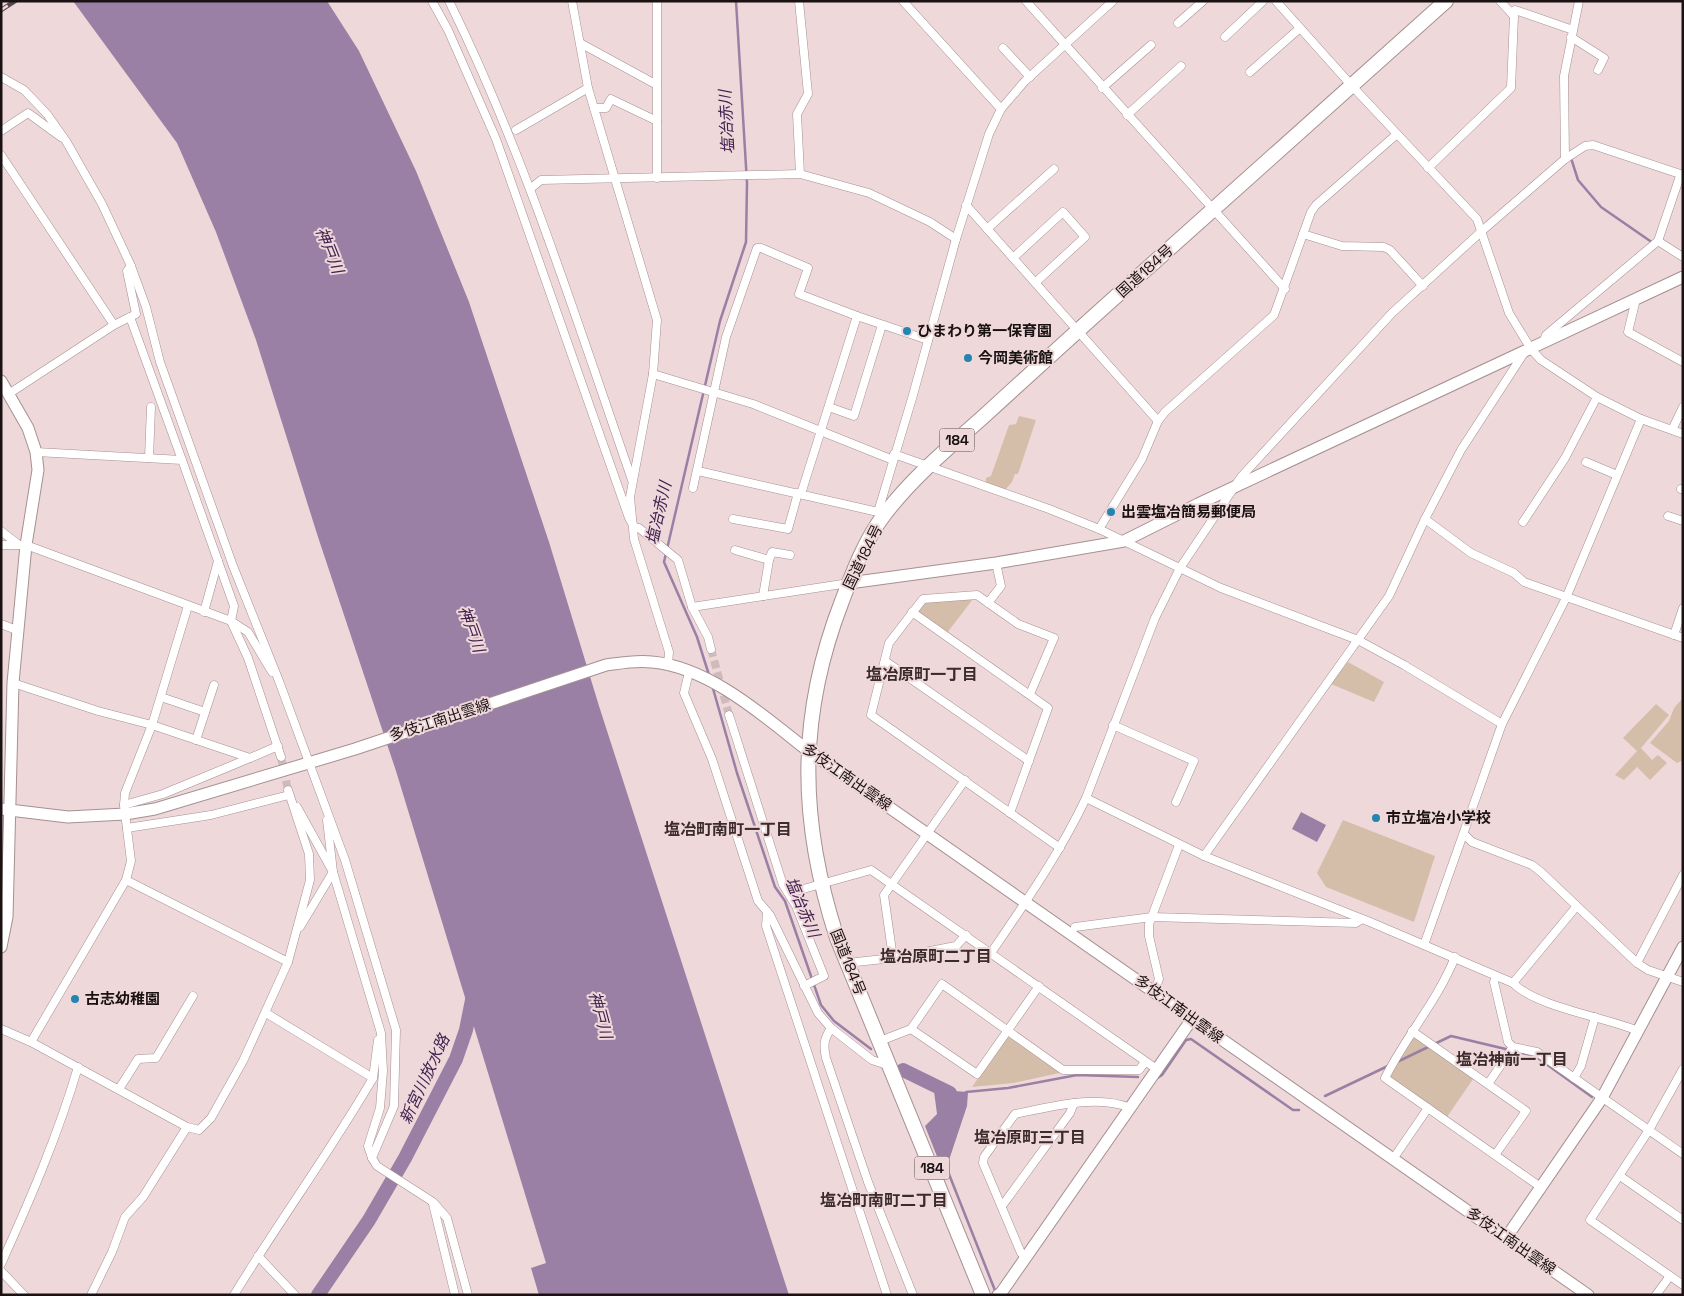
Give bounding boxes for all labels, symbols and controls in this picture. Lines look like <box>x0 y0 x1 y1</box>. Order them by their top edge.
water label: 塩冶赤川 <box>714 87 739 154</box>
water label: 神戸川 <box>311 224 349 278</box>
street label: 国道184号 <box>1112 240 1177 301</box>
place label: ひまわり第一保育園 <box>917 321 1052 340</box>
marker: ひまわり第一保育園 <box>901 325 913 337</box>
place label: 今岡美術館 <box>978 348 1053 367</box>
marker: 今岡美術館 <box>962 352 974 364</box>
road number: 184 <box>940 428 974 452</box>
water label: 塩冶赤川 <box>641 478 676 547</box>
place label: 出雲塩冶簡易郵便局 <box>1121 502 1256 521</box>
marker: 出雲塩冶簡易郵便局 <box>1105 506 1117 518</box>
street label: 国道184号 <box>839 521 886 592</box>
water label: 神戸川 <box>453 603 490 657</box>
district label: 塩冶原町一丁目 <box>866 664 978 685</box>
street label: 多伎江南出雲線 <box>387 694 493 745</box>
street label: 多伎江南出雲線 <box>799 739 896 814</box>
place label: 市立塩冶小学校 <box>1386 808 1491 827</box>
marker: 市立塩冶小学校 <box>1370 812 1382 824</box>
district label: 塩冶町南町一丁目 <box>664 819 792 840</box>
water label: 塩冶赤川 <box>780 874 825 943</box>
street label: 国道184号 <box>827 926 870 998</box>
district label: 塩冶原町二丁目 <box>880 946 992 967</box>
street label: 多伎江南出雲線 <box>1131 970 1227 1047</box>
place label: 古志幼稚園 <box>85 989 160 1008</box>
water label: 神戸川 <box>584 989 617 1043</box>
marker: 古志幼稚園 <box>69 993 81 1005</box>
water label: 新宮川放水路 <box>395 1029 455 1127</box>
district label: 塩冶神前一丁目 <box>1456 1049 1568 1070</box>
district label: 塩冶原町三丁目 <box>974 1127 1086 1148</box>
road number: 184 <box>914 1156 950 1180</box>
district label: 塩冶町南町二丁目 <box>820 1190 948 1211</box>
street label: 多伎江南出雲線 <box>1463 1203 1560 1278</box>

